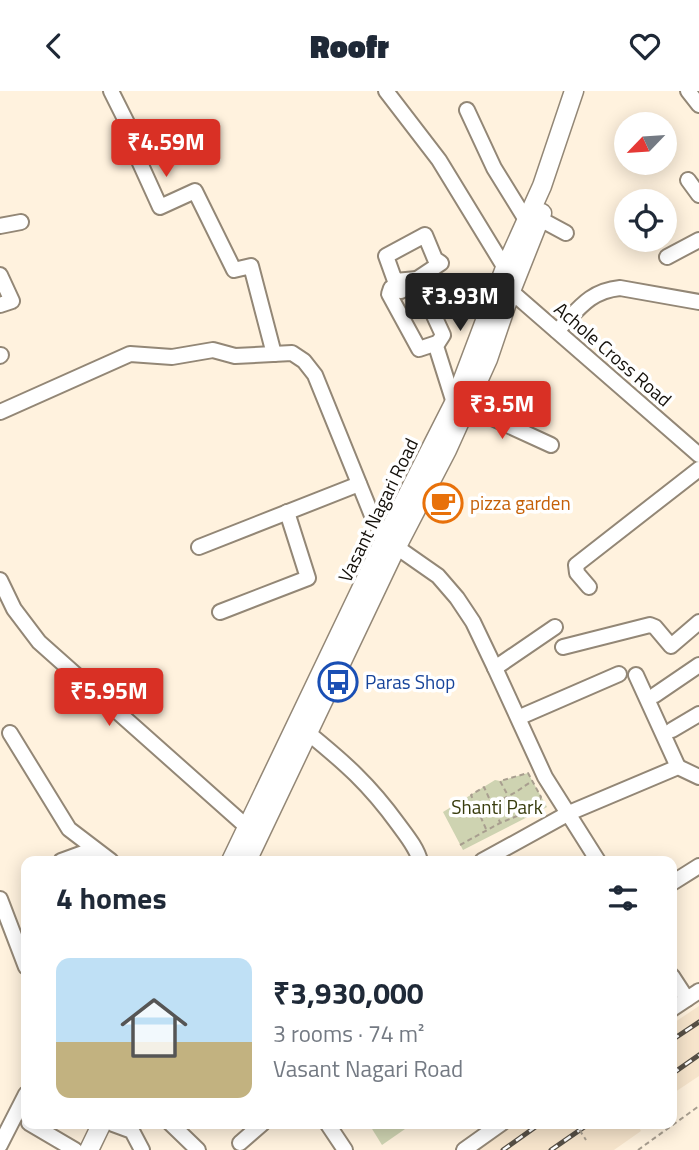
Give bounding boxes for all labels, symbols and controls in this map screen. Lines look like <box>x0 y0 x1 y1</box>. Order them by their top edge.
text: Roofr <box>310 22 389 70</box>
icon: back <box>35 27 73 65</box>
icon: heart <box>626 27 664 65</box>
north arrow <box>614 112 677 175</box>
map controls <box>614 112 677 252</box>
pin: ₹4.59M <box>109 119 223 179</box>
text: ₹4.59M <box>127 124 205 159</box>
button: locate <box>614 189 677 252</box>
pin: ₹3.93M <box>403 273 517 333</box>
text: ₹3.93M <box>421 278 499 313</box>
street label: Achole Cross Road <box>548 294 679 413</box>
pin: ₹3.5M <box>453 381 551 441</box>
text: ₹3.5M <box>470 386 534 421</box>
street label: Vasant Nagari Road <box>330 433 425 587</box>
cafe icon: pizza garden <box>422 482 464 524</box>
place label: pizza garden <box>470 488 571 517</box>
bus stop icon: Paras Shop <box>317 661 359 703</box>
place label: Paras Shop <box>365 667 455 696</box>
pin: ₹5.95M <box>52 669 166 728</box>
text: ₹5.95M <box>70 673 148 708</box>
park label: Shanti Park <box>451 792 543 821</box>
text: 4 homes <box>56 875 167 921</box>
icon: filters <box>604 879 642 917</box>
text: ₹3,930,000 <box>273 970 424 1016</box>
icon: home <box>112 986 196 1070</box>
text: 3 rooms · 74 m² <box>273 1016 424 1051</box>
text: Vasant Nagari Road <box>273 1051 463 1086</box>

